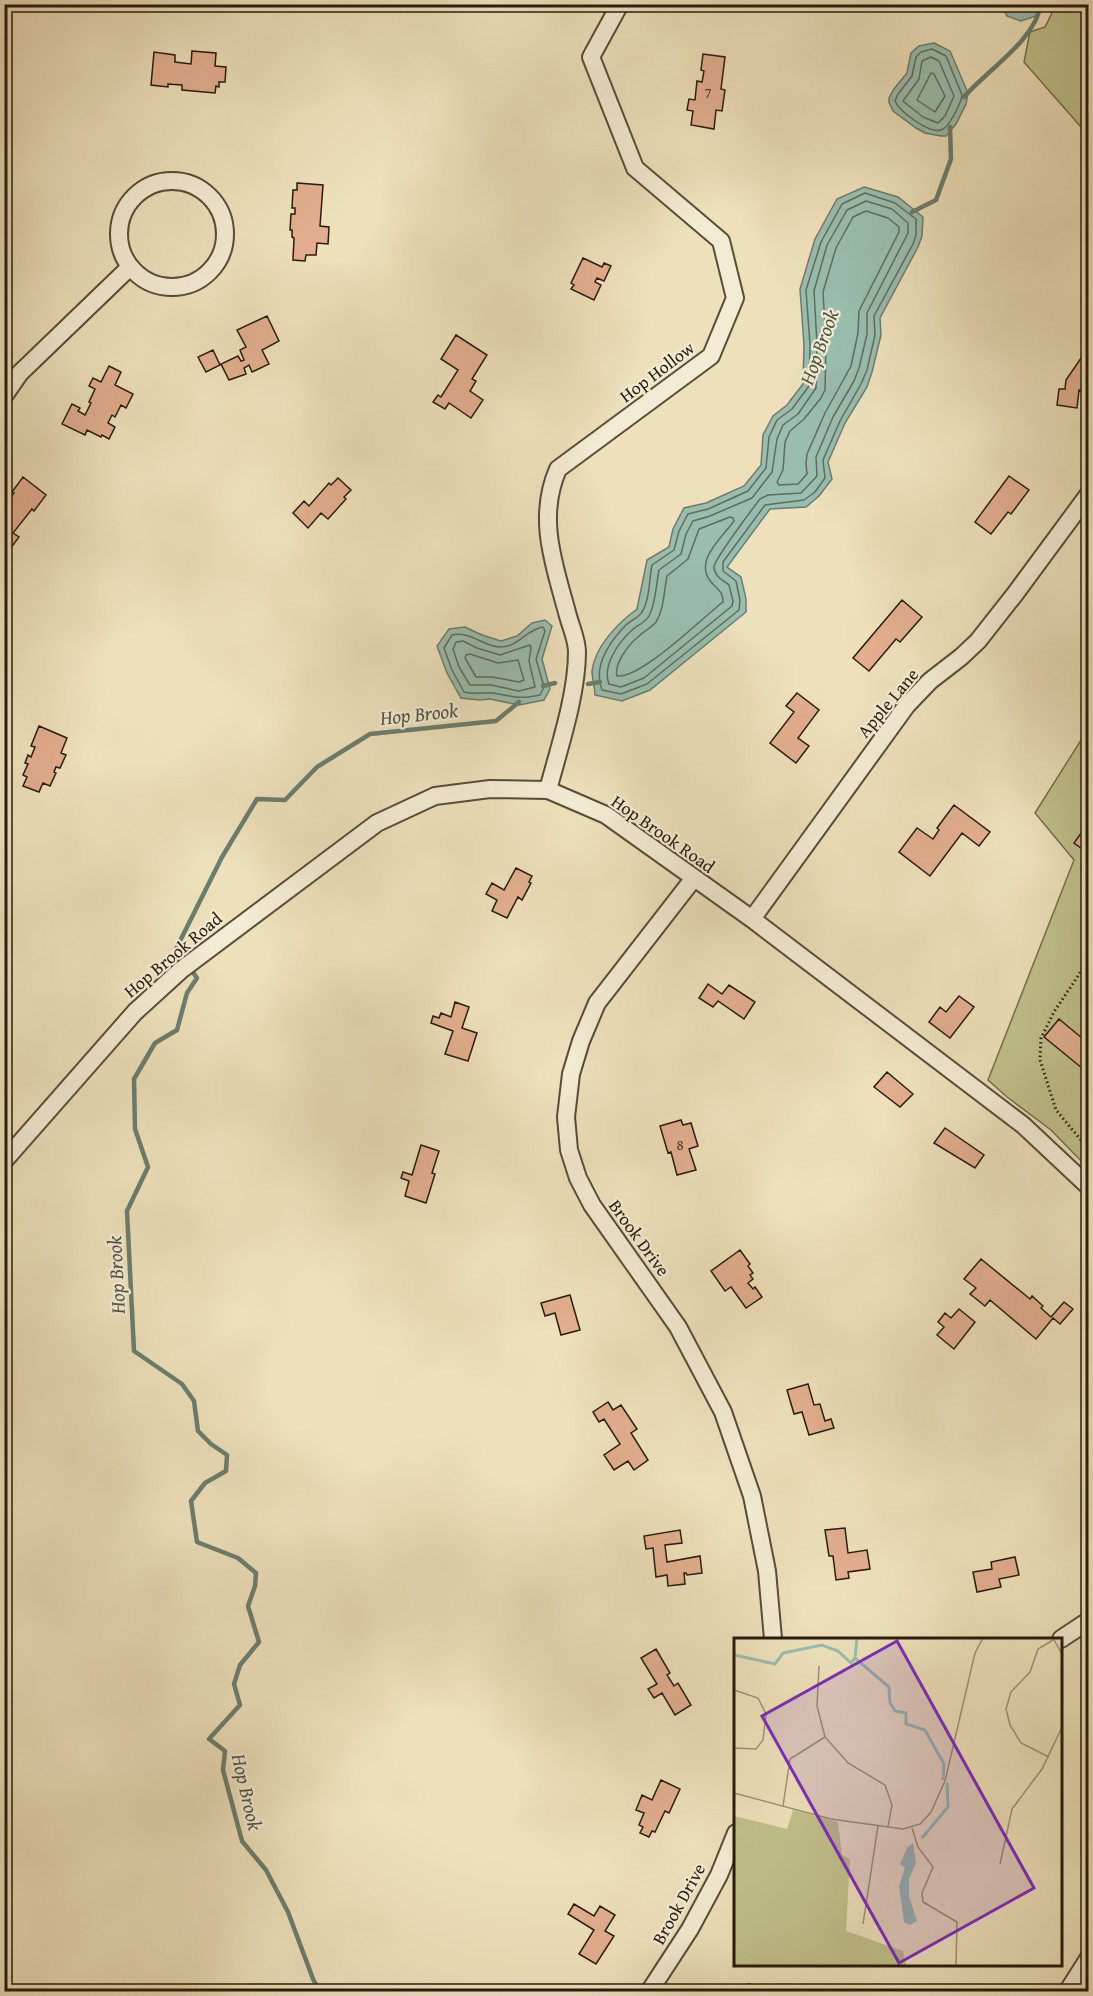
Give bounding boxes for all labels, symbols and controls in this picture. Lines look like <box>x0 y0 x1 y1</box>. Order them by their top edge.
house number: 7 <box>704 82 712 103</box>
water label: Hop Brook <box>791 304 846 389</box>
street label: Hop Hollow <box>614 334 700 409</box>
street label: Apple Lane <box>850 662 925 743</box>
water label: Hop Brook <box>378 695 460 732</box>
street label: Hop Brook Road <box>606 788 721 880</box>
street label: Hop Brook Road <box>118 905 228 1004</box>
house number: 8 <box>676 1134 684 1155</box>
street label: Brook Drive <box>602 1194 677 1282</box>
water label: Hop Brook <box>99 1234 132 1316</box>
inset map <box>734 1638 1063 1966</box>
water label: Hop Brook <box>224 1750 271 1834</box>
street label: Brook Drive <box>645 1858 712 1949</box>

